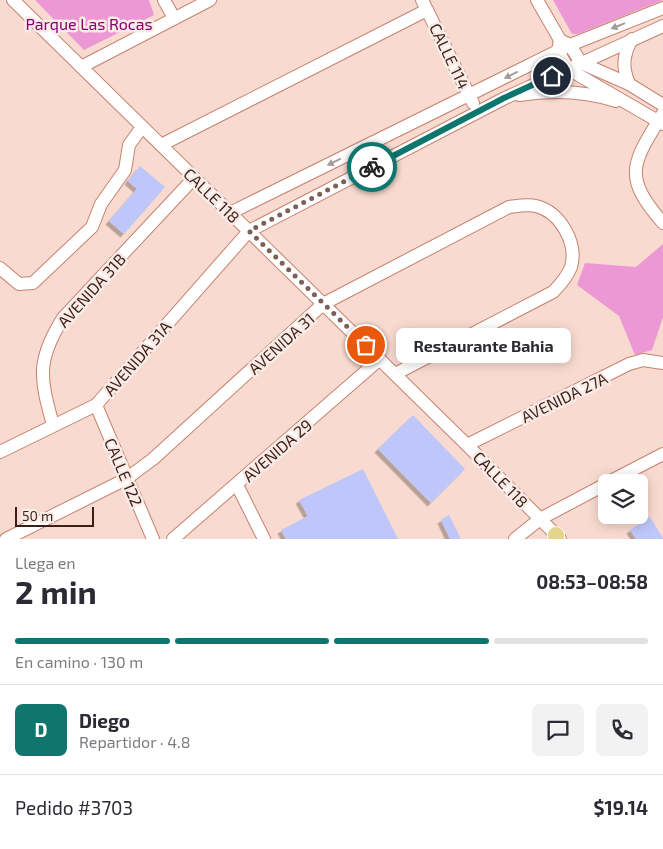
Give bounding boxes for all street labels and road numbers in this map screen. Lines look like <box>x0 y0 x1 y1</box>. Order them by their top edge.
street label: CALLE 114 <box>426 20 474 92</box>
street label: CALLE 118 <box>180 164 244 226</box>
street label: AVENIDA 31B <box>53 249 129 331</box>
street label: AVENIDA 31 <box>244 308 318 378</box>
street label: AVENIDA 31A <box>99 317 175 399</box>
street label: AVENIDA 27A <box>518 368 610 426</box>
street label: AVENIDA 29 <box>239 415 315 485</box>
street label: CALLE 122 <box>101 435 147 509</box>
street label: CALLE 118 <box>470 447 532 511</box>

